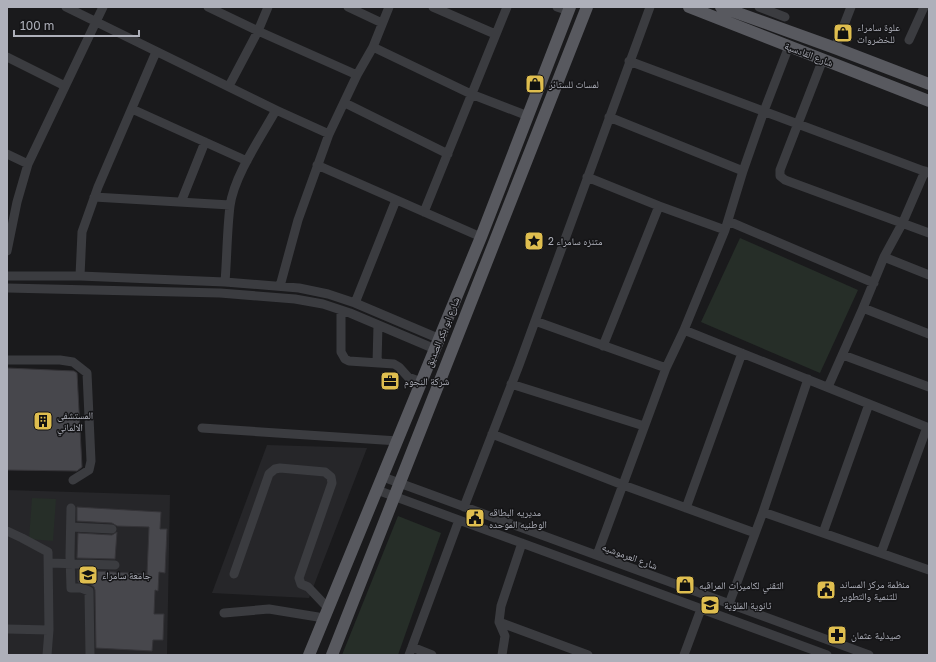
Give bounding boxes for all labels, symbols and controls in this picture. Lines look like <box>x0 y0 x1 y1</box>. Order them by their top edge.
scale bar <box>14 12 139 38</box>
text: 100 m <box>20 18 54 33</box>
place label: علوة سامراء للخضروات <box>857 21 900 45</box>
shop icon: علوة سامراء للخضروات <box>832 22 854 44</box>
street label: شارع القادسية <box>783 39 835 70</box>
shop icon: لمسات للستائر <box>524 73 546 95</box>
place label: لمسات للستائر <box>548 78 599 90</box>
place icon: متنزه سامراء 2 <box>523 230 545 252</box>
place label: متنزه سامراء 2 <box>548 235 603 247</box>
street label: شارع ابو بكر الصديق <box>422 295 463 369</box>
office icon: شركة النجوم <box>379 370 401 392</box>
place label: شركة النجوم <box>404 375 450 389</box>
place label: المستشفى الالماني <box>57 409 93 436</box>
building icon: المستشفى الالماني <box>32 410 54 432</box>
place label: مديريه البطاقه الوطنيه الموحده <box>489 506 547 530</box>
public building icon: مديريه البطاقه الوطنيه الموحده <box>464 507 486 529</box>
street label: شارع العرموشيه <box>600 540 660 573</box>
school or university icon: جامعة سامراء <box>77 564 99 586</box>
place label: جامعة سامراء <box>102 569 152 581</box>
shop icon: التقني لكاميرات المراقبه <box>674 574 696 596</box>
place label: منظمة مركز المساند للتنمية والتطوير <box>839 578 910 602</box>
place label: التقني لكاميرات المراقبه <box>699 579 784 594</box>
public building icon: منظمة مركز المساند للتنمية والتطوير <box>815 579 837 601</box>
school or university icon: ثانوية الملوية <box>699 594 721 616</box>
place label: ثانوية الملوية <box>724 599 772 611</box>
pharmacy icon: صيدلية عثمان <box>826 624 848 646</box>
place label: صيدلية عثمان <box>851 629 901 642</box>

